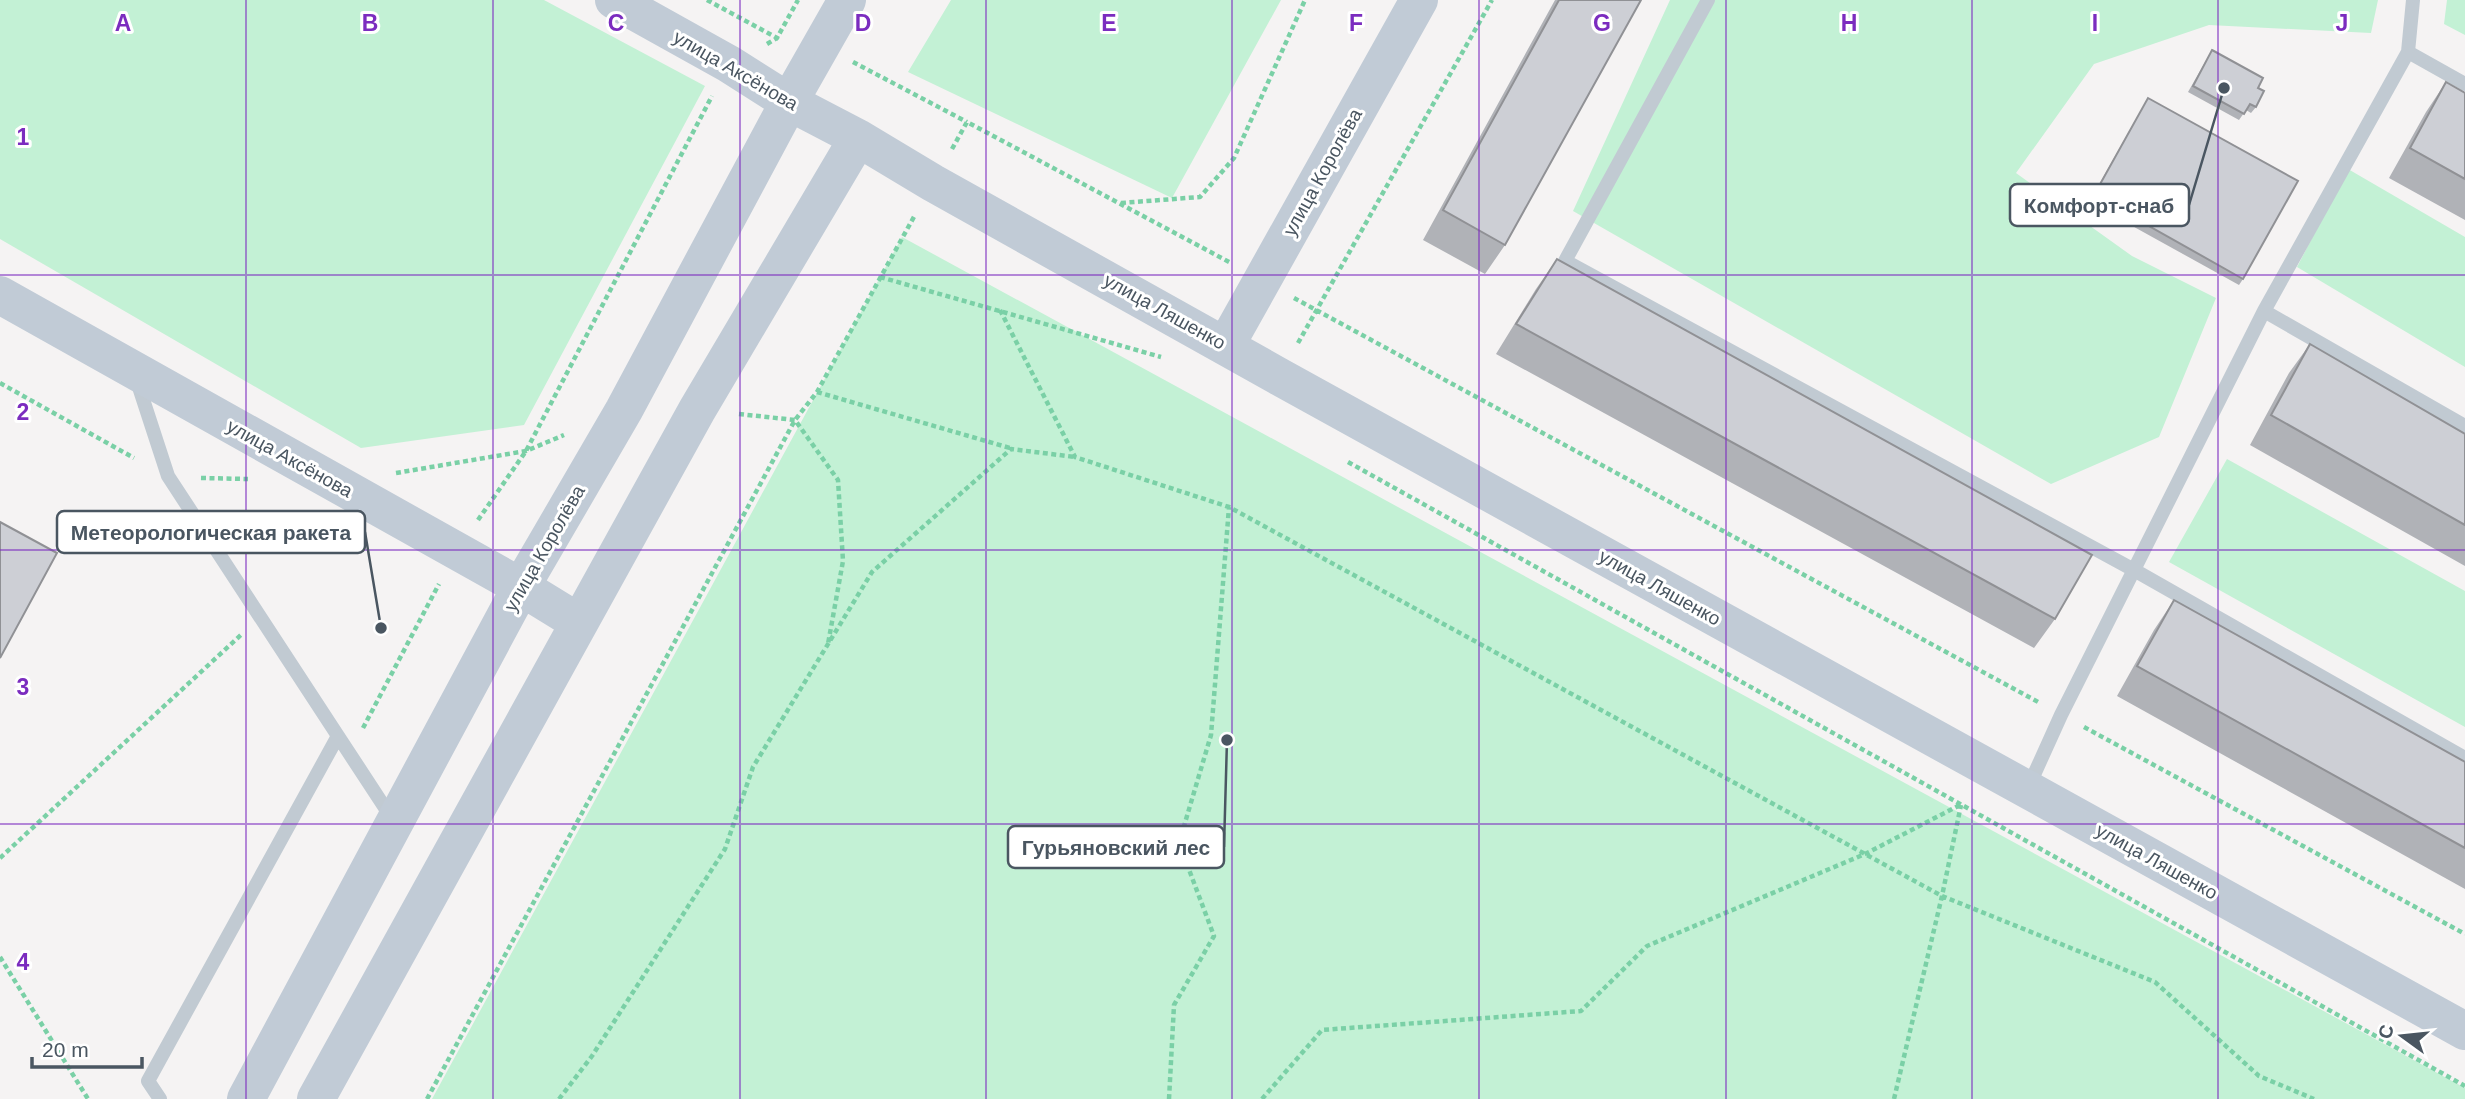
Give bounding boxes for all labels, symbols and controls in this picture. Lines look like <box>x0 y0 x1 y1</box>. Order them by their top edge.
text: A <box>115 10 131 36</box>
text: B <box>362 10 378 36</box>
text: C <box>608 10 624 36</box>
text: D <box>855 10 871 36</box>
text: E <box>1101 10 1117 36</box>
text: F <box>1349 10 1363 36</box>
text: G <box>1593 10 1611 36</box>
text: H <box>1841 10 1857 36</box>
text: I <box>2092 10 2098 36</box>
text: J <box>2336 10 2348 36</box>
street label: улица Аксёнова <box>670 26 802 115</box>
street label: улица Королёва <box>1279 105 1366 239</box>
text: 1 <box>17 124 30 150</box>
callout: Комфорт-снаб <box>2010 184 2189 226</box>
text: Комфорт-снаб <box>2024 194 2174 217</box>
street label: улица Ляшенко <box>1100 269 1229 354</box>
text: 2 <box>17 399 29 425</box>
street label: улица Аксёнова <box>223 415 357 502</box>
street label: улица Королёва <box>500 481 589 615</box>
callout: Метеорологическая ракета <box>57 511 365 553</box>
text: Метеорологическая ракета <box>71 521 351 544</box>
street label: улица Ляшенко <box>1595 545 1724 630</box>
text: 3 <box>17 674 29 700</box>
street label: улица Ляшенко <box>2092 819 2221 904</box>
callout: Гурьяновский лес <box>1008 826 1224 868</box>
text: Гурьяновский лес <box>1022 836 1211 859</box>
text: 4 <box>17 949 30 975</box>
north arrow <box>2367 1001 2437 1071</box>
text: С <box>2374 1022 2398 1041</box>
scale bar <box>32 1026 142 1070</box>
text: 20 m <box>42 1038 89 1061</box>

